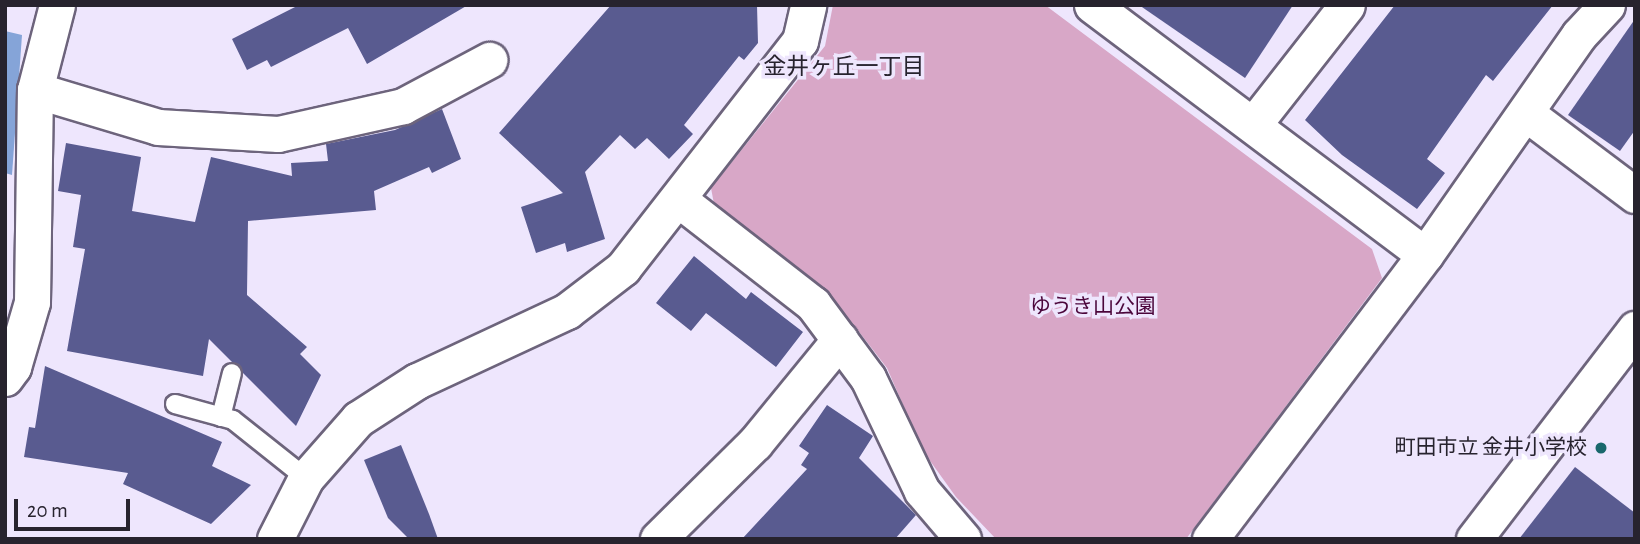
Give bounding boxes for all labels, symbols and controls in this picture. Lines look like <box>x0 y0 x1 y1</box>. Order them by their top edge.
district label: 金井ヶ丘一丁目 <box>764 54 924 82</box>
park label: ゆうき山公園 <box>1030 294 1156 320</box>
place label: 町田市立 金井小学校 <box>1395 435 1587 461</box>
marker: 町田市立 金井小学校 <box>1593 440 1609 456</box>
scale bar <box>18 484 133 528</box>
text: 20 m <box>27 500 68 521</box>

